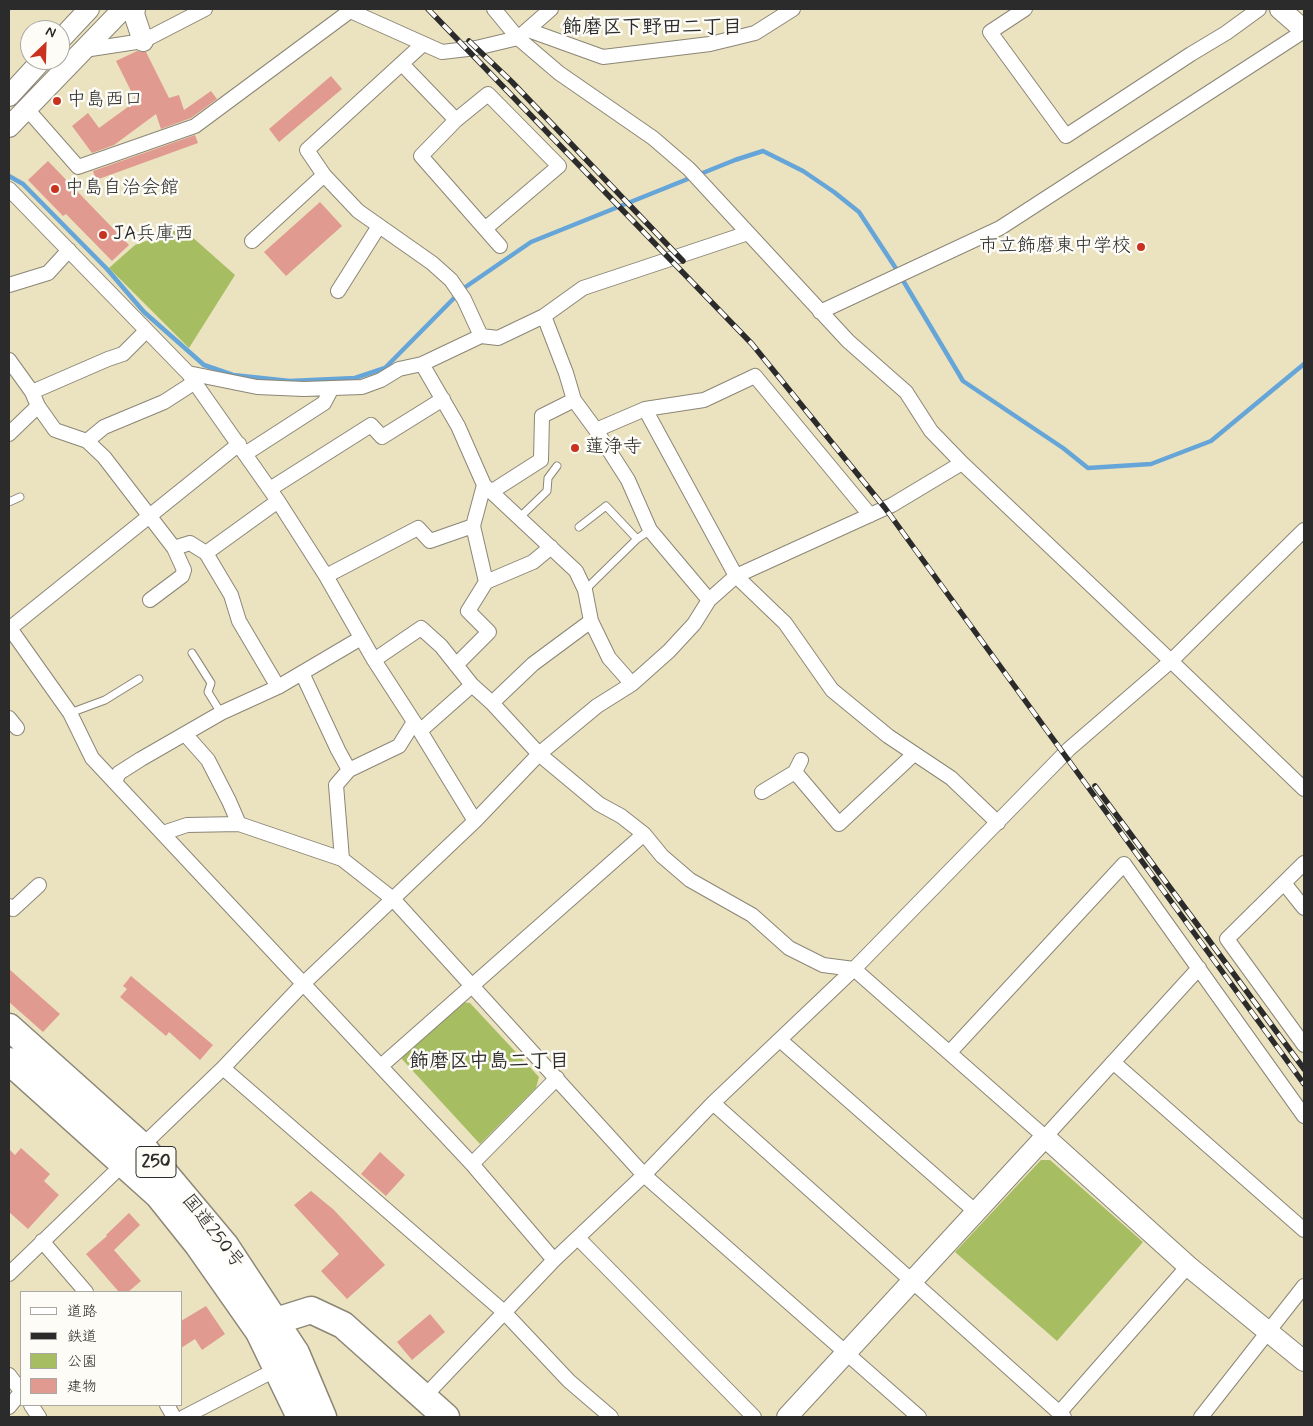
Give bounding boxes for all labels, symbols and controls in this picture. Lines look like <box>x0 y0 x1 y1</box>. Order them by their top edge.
district label: 飾磨区下野田二丁目 <box>562 17 742 41</box>
north arrow <box>20 20 70 70</box>
text: N <box>43 22 59 42</box>
place label: 中島西口 <box>67 90 143 112</box>
marker: 中島西口 <box>51 95 63 107</box>
place label: 中島自治会館 <box>65 178 179 200</box>
marker: 中島自治会館 <box>49 183 61 195</box>
place label: JA兵庫西 <box>113 224 193 246</box>
marker: JA兵庫西 <box>97 229 109 241</box>
place label: 市立飾磨東中学校 <box>979 236 1131 258</box>
marker: 市立飾磨東中学校 <box>1135 241 1147 253</box>
place label: 蓮浄寺 <box>585 437 642 459</box>
marker: 蓮浄寺 <box>569 442 581 454</box>
district label: 飾磨区中島二丁目 <box>409 1051 569 1075</box>
road number: 250 <box>136 1146 176 1178</box>
street label: 国道250号 <box>176 1190 248 1274</box>
legend <box>20 1291 182 1406</box>
text: 道路 <box>67 1302 97 1322</box>
text: 鉄道 <box>67 1327 97 1347</box>
text: 公園 <box>67 1352 97 1372</box>
text: 建物 <box>67 1377 97 1397</box>

